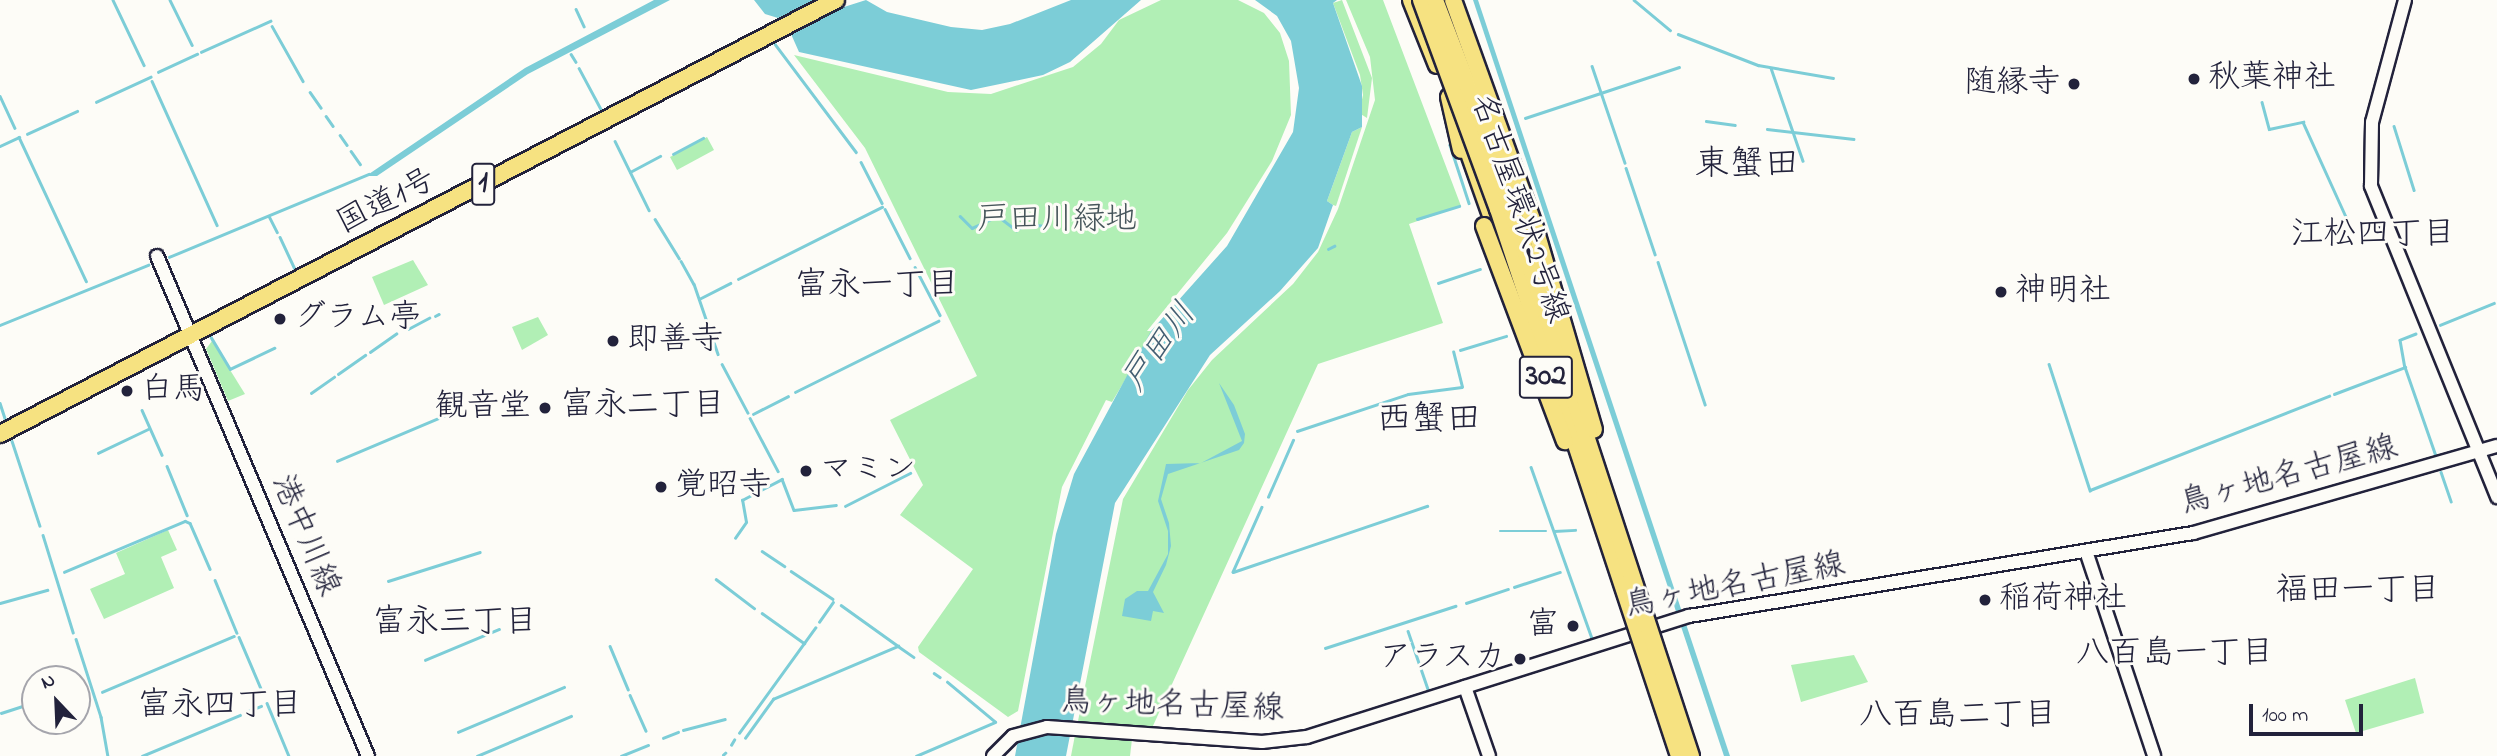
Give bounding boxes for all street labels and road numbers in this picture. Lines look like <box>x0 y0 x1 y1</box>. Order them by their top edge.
street label: 名古屋環状2号線 <box>1461 89 1575 329</box>
road number: 1 <box>471 158 495 210</box>
street label: 国道1号 <box>331 162 443 244</box>
road number: 302 <box>1518 350 1574 404</box>
street label: 鳥ヶ地名古屋線 <box>2176 429 2402 525</box>
street label: 港中川線 <box>261 470 347 602</box>
street label: 鳥ヶ地名古屋線 <box>1621 547 1849 627</box>
street label: 鳥ヶ地名古屋線 <box>1059 684 1285 730</box>

